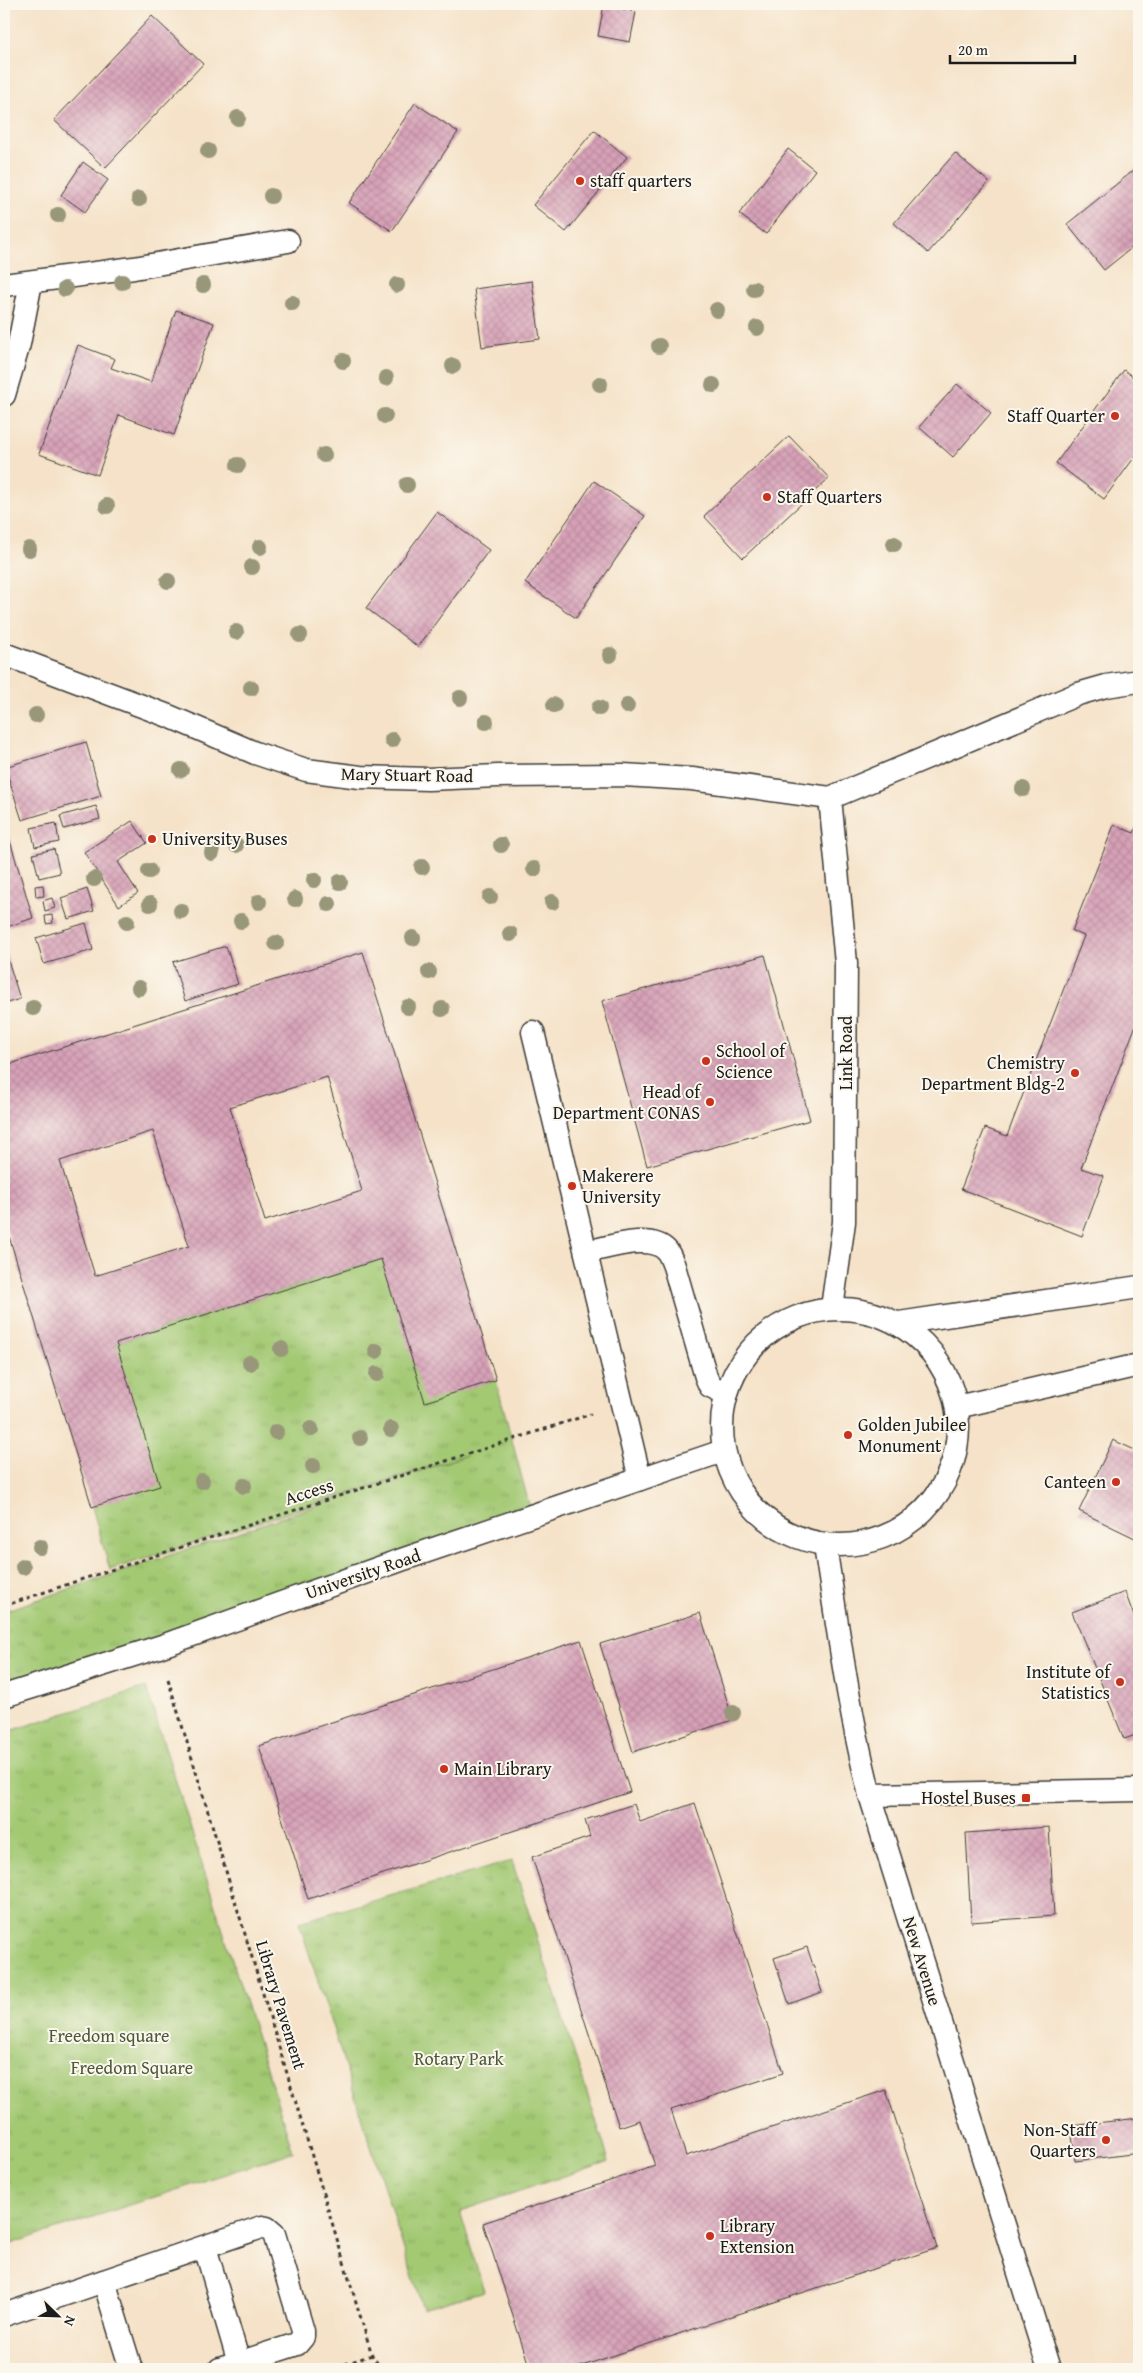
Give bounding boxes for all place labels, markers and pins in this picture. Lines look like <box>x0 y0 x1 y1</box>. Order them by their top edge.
place label: staff quarters <box>590 167 692 194</box>
marker: staff quarters <box>574 175 586 187</box>
place label: Staff Quarter <box>1007 402 1106 429</box>
marker: Staff Quarter <box>1109 410 1121 422</box>
place label: Staff Quarters <box>777 483 882 510</box>
marker: Staff Quarters <box>761 491 773 503</box>
place label: University Buses <box>162 825 288 852</box>
marker: University Buses <box>146 833 158 845</box>
place label: School of Science <box>716 1037 787 1085</box>
place label: Chemistry Department Bldg-2 <box>921 1049 1065 1097</box>
marker: School of Science <box>700 1055 712 1067</box>
marker: Chemistry Department Bldg-2 <box>1069 1067 1081 1079</box>
place label: Head of Department CONAS <box>553 1078 702 1126</box>
marker: Head of Department CONAS <box>704 1096 716 1108</box>
place label: Makerere University <box>582 1162 661 1210</box>
marker: Makerere University <box>566 1180 578 1192</box>
place label: Golden Jubilee Monument <box>858 1411 967 1459</box>
marker: Golden Jubilee Monument <box>842 1429 854 1441</box>
place label: Canteen <box>1044 1468 1106 1495</box>
marker: Canteen <box>1110 1476 1122 1488</box>
place label: Institute of Statistics <box>1026 1658 1112 1706</box>
marker: Institute of Statistics <box>1114 1676 1126 1688</box>
place label: Main Library <box>454 1755 552 1782</box>
marker: Main Library <box>438 1763 450 1775</box>
place label: Hostel Buses <box>921 1784 1016 1811</box>
marker: Hostel Buses <box>1020 1792 1032 1804</box>
place label: Non-Staff Quarters <box>1024 2116 1098 2164</box>
marker: Non-Staff Quarters <box>1100 2134 1112 2146</box>
place label: Library Extension <box>720 2212 795 2260</box>
marker: Library Extension <box>704 2230 716 2242</box>

